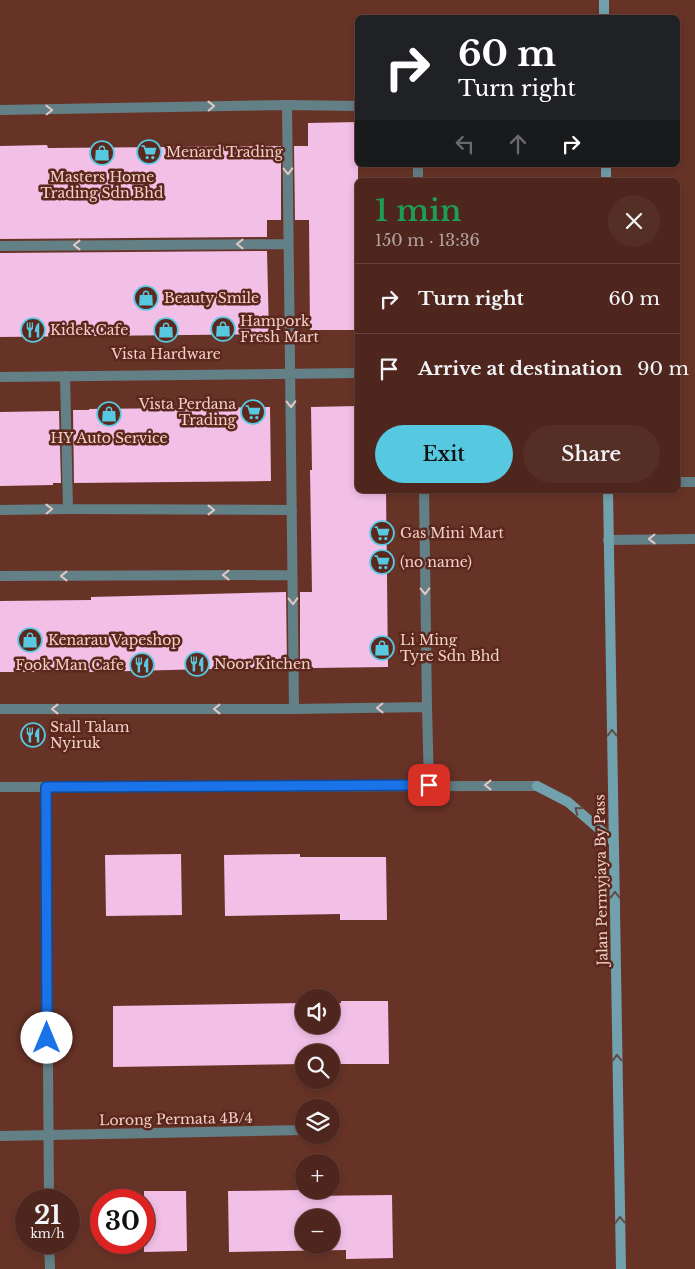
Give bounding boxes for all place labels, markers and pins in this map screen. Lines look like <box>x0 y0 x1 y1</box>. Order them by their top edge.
supermarket icon: Menard Trading <box>136 139 162 165</box>
shop icon: Masters Home Trading Sdn Bhd <box>89 140 115 166</box>
place label: Menard Trading <box>166 143 283 161</box>
place label: Masters Home Trading Sdn Bhd <box>41 168 164 202</box>
shop icon: Beauty Smile <box>133 285 159 311</box>
place label: Beauty Smile <box>164 289 259 307</box>
place label: Hampork Fresh Mart <box>240 312 319 346</box>
shop icon: Hampork Fresh Mart <box>210 316 236 342</box>
restaurant icon: Kidek Cafe <box>20 317 46 343</box>
shop icon: Vista Hardware <box>153 317 179 343</box>
place label: Kidek Cafe <box>50 321 128 339</box>
place label: Vista Hardware <box>110 345 221 363</box>
place label: Vista Perdana Trading <box>138 395 237 429</box>
supermarket icon: Vista Perdana Trading <box>240 399 266 425</box>
shop icon: HY Auto Service <box>96 401 122 427</box>
place label: HY Auto Service <box>50 429 168 447</box>
supermarket icon: Gas Mini Mart <box>369 520 395 546</box>
place label: Gas Mini Mart <box>400 524 504 542</box>
supermarket icon: (no name) <box>369 549 395 575</box>
place label: (no name) <box>400 553 472 571</box>
shop icon: Kenarau Vapeshop <box>17 627 43 653</box>
place label: Kenarau Vapeshop <box>48 631 181 649</box>
place label: Li Ming Tyre Sdn Bhd <box>400 631 500 665</box>
shop icon: Li Ming Tyre Sdn Bhd <box>369 635 395 661</box>
restaurant icon: Noor Kitchen <box>184 651 210 677</box>
restaurant icon: Fook Man Cafe <box>129 652 155 678</box>
place label: Noor Kitchen <box>214 655 311 673</box>
place label: Fook Man Cafe <box>15 656 124 674</box>
place label: Stall Talam Nyiruk <box>50 718 130 752</box>
restaurant icon: Stall Talam Nyiruk <box>20 722 46 748</box>
pin <box>408 764 450 806</box>

